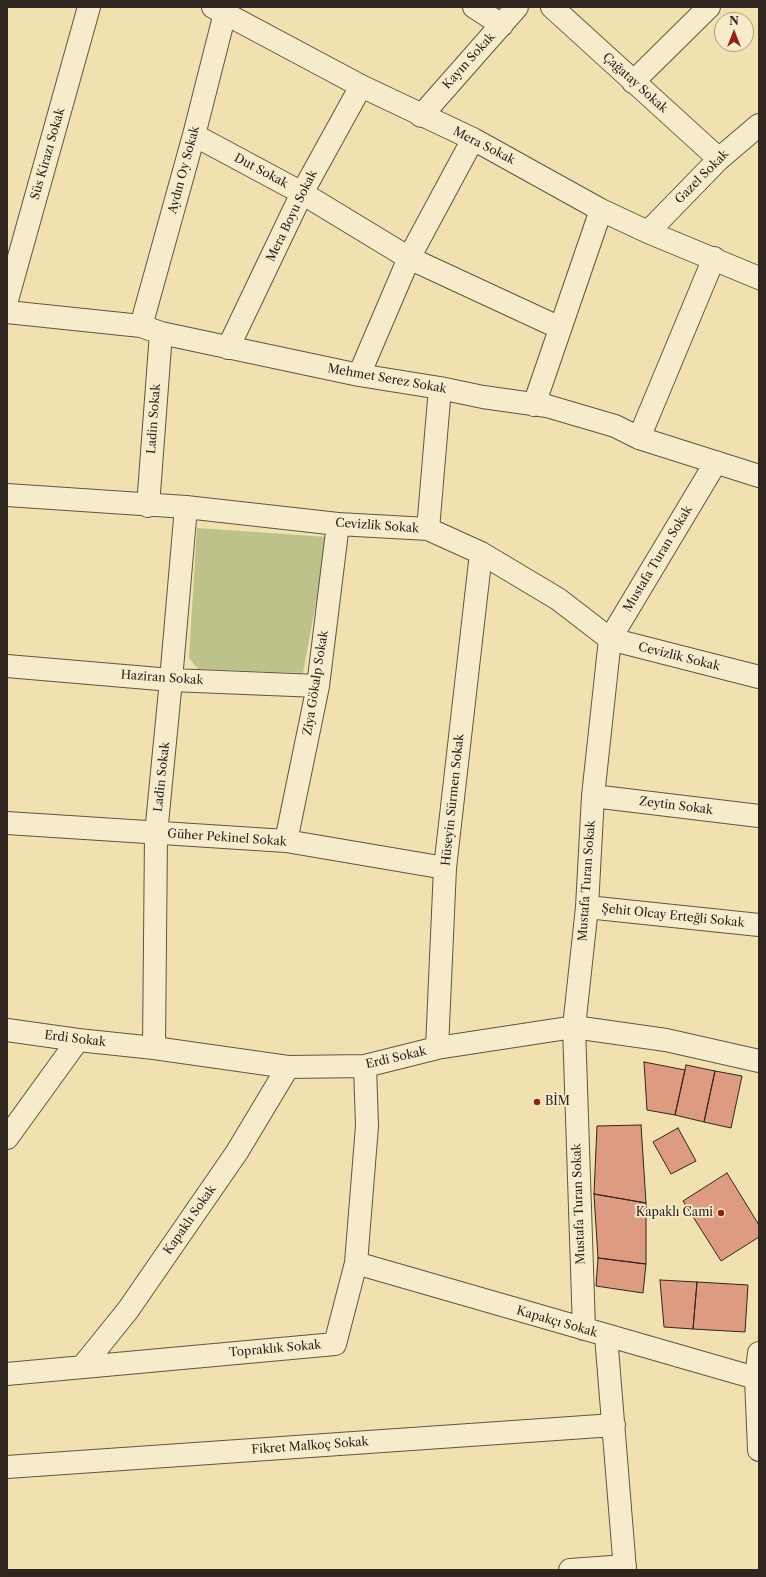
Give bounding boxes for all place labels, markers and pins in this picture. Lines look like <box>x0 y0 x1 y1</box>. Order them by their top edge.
place label: BİM <box>545 1095 570 1109</box>
marker: BİM <box>532 1097 542 1107</box>
place label: Kapaklı Cami <box>636 1206 713 1220</box>
marker: Kapaklı Cami <box>716 1208 726 1218</box>

